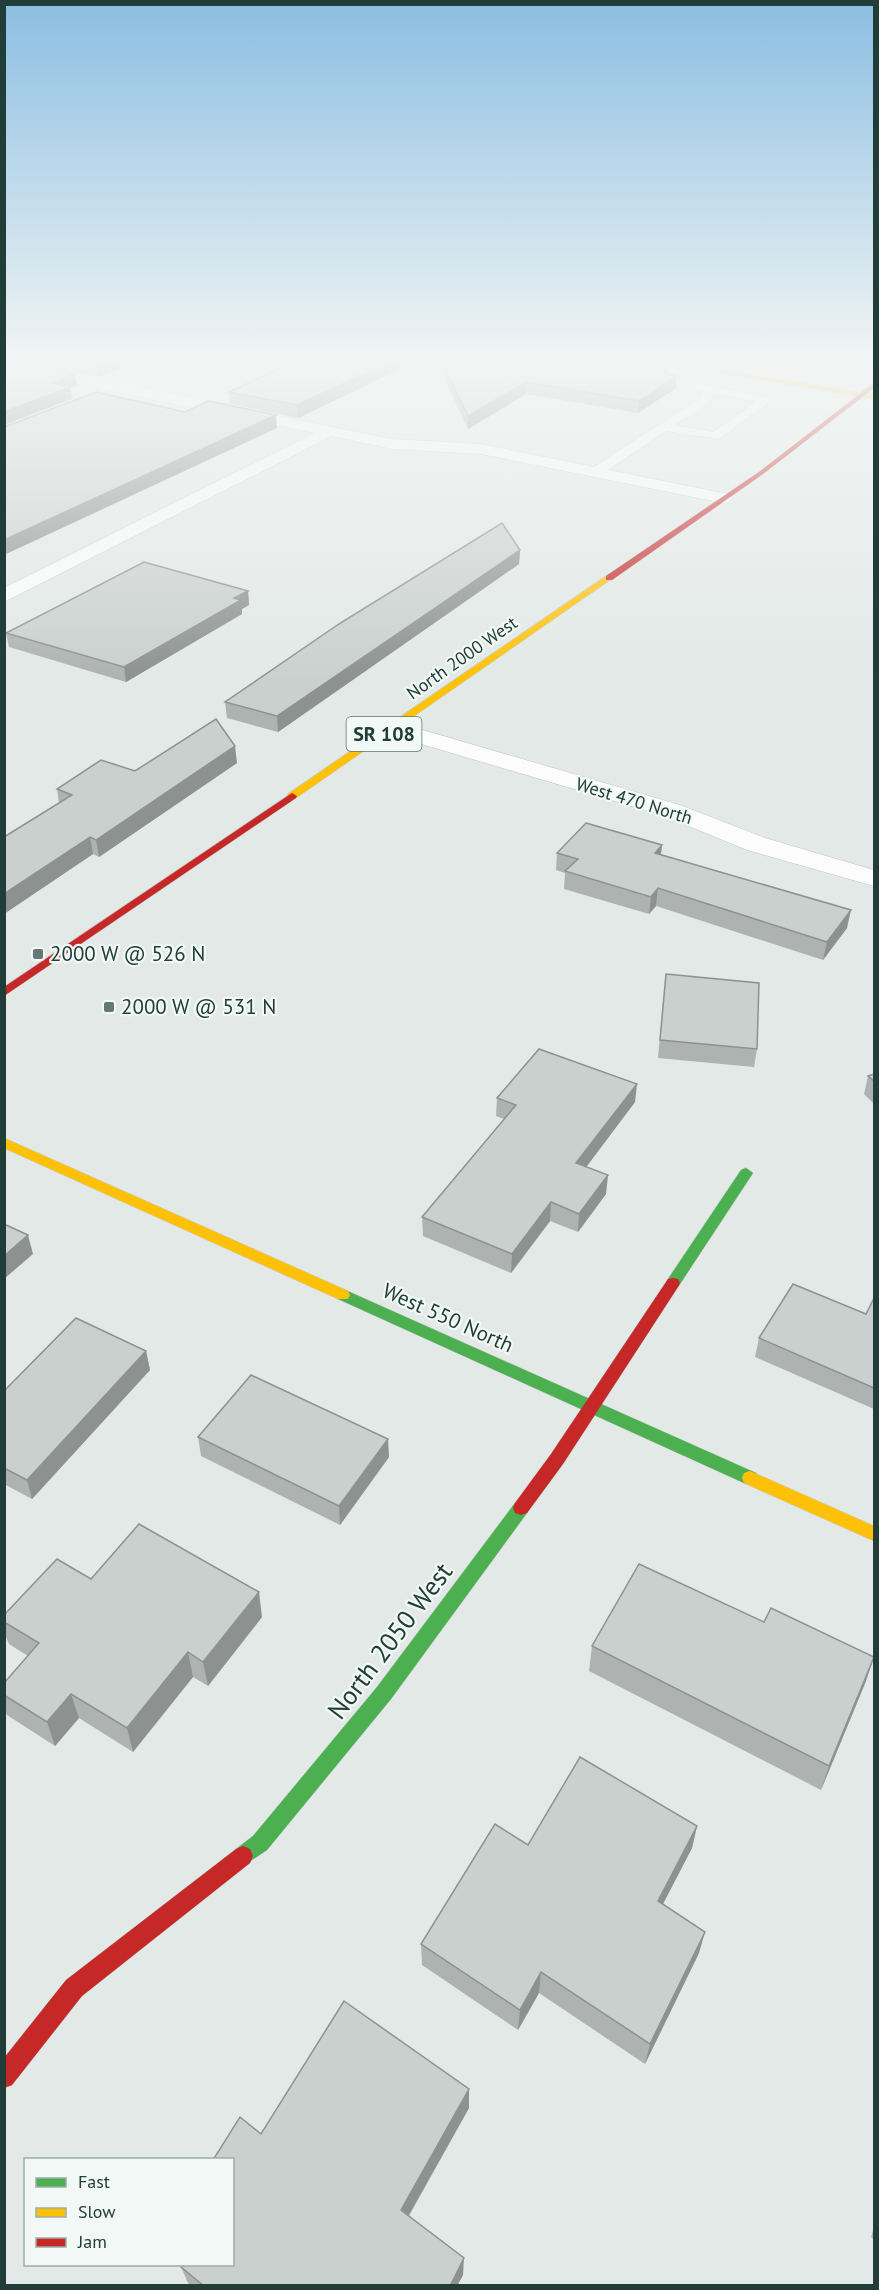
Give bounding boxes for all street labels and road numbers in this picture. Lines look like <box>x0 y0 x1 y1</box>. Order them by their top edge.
street label: North 2000 West <box>402 611 521 704</box>
road number: SR 108 <box>346 717 422 751</box>
street label: West 470 North <box>573 772 695 829</box>
street label: West 550 North <box>379 1277 518 1358</box>
street label: North 2050 West <box>320 1556 459 1726</box>

